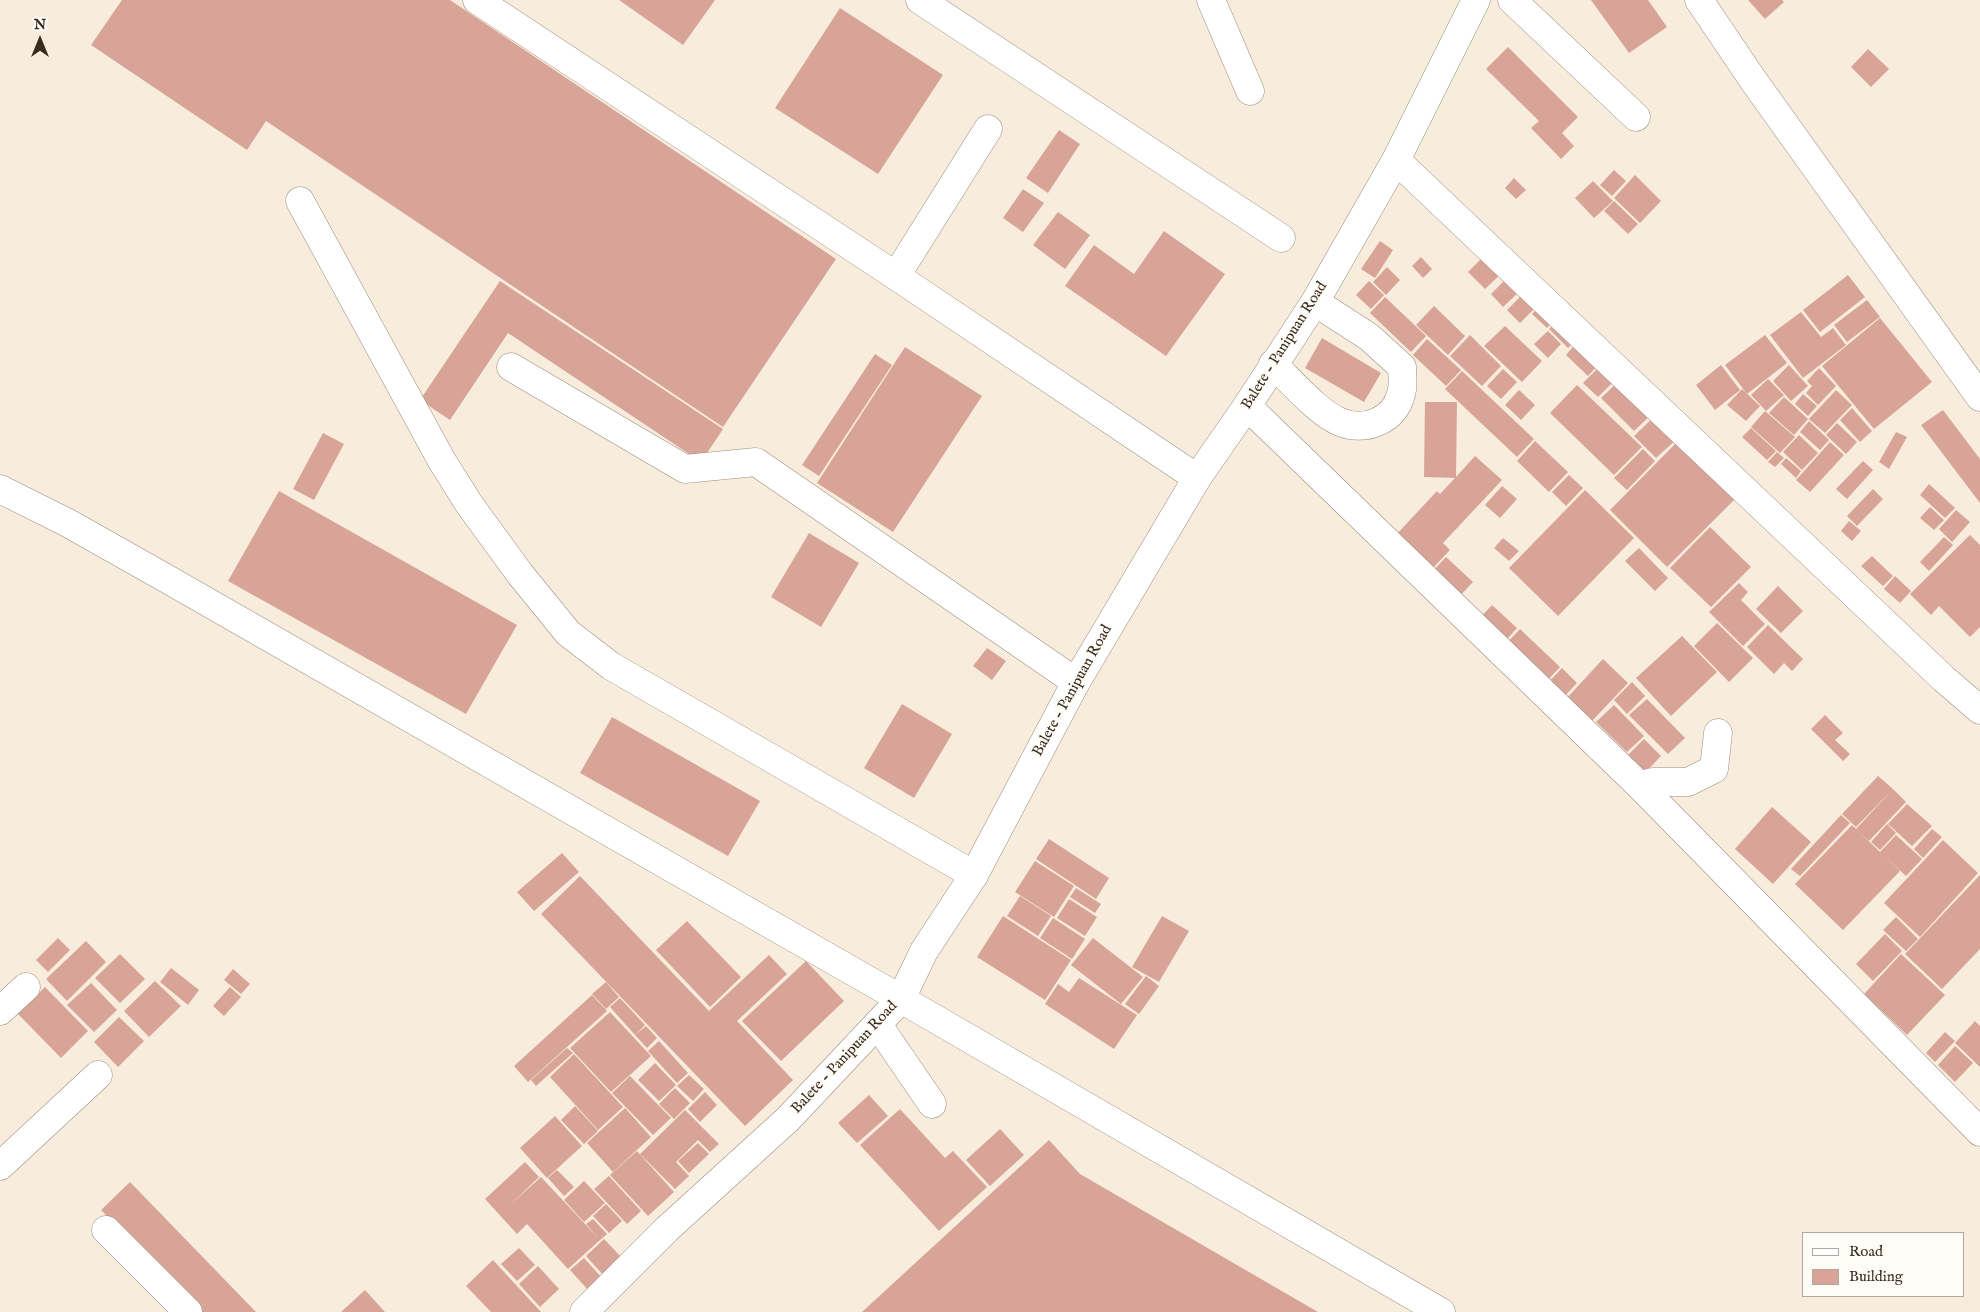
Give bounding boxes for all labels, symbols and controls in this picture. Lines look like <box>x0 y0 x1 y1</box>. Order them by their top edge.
north arrow <box>15 15 65 65</box>
text: N <box>34 16 46 34</box>
street label: Balete - Panipuan Road <box>1238 279 1332 413</box>
street label: Balete - Panipuan Road <box>1029 622 1117 760</box>
street label: Balete - Panipuan Road <box>788 998 902 1118</box>
legend <box>1802 1232 1965 1297</box>
text: Road <box>1849 1242 1883 1261</box>
text: Building <box>1849 1267 1903 1286</box>

